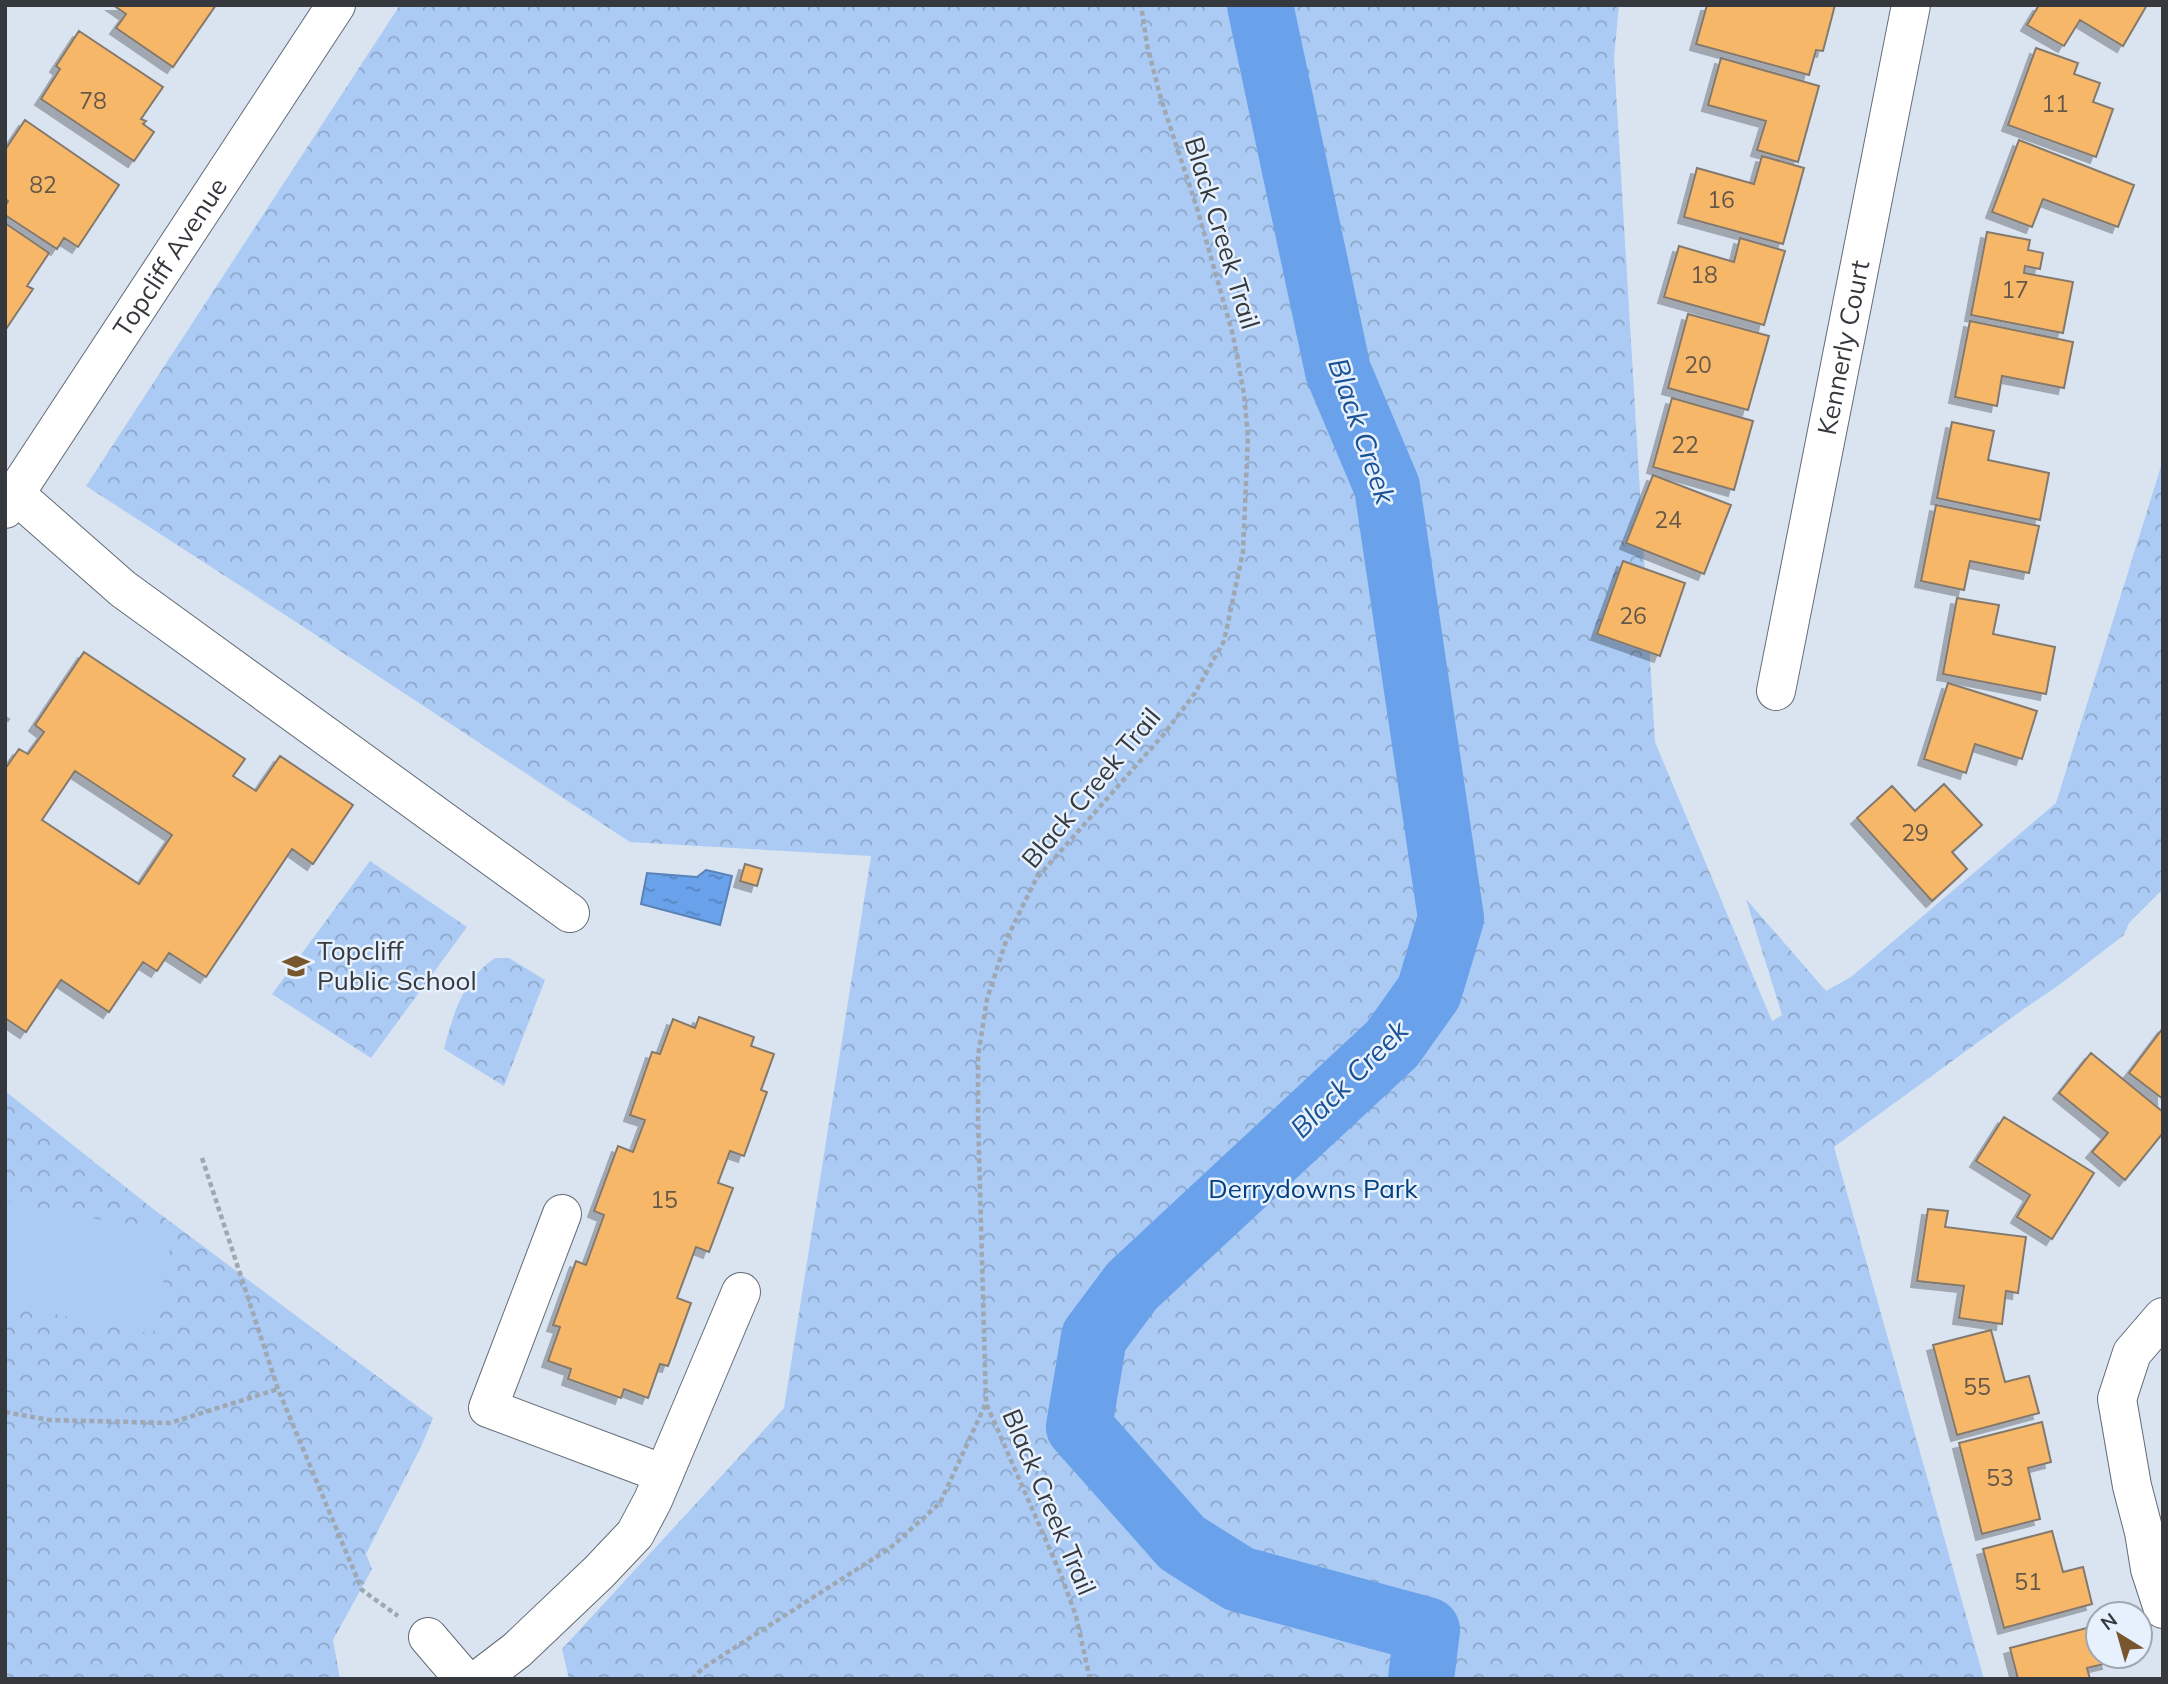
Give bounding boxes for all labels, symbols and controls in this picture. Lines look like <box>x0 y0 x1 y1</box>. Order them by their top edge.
house number: 78 <box>79 86 107 115</box>
house number: 11 <box>2041 89 2069 118</box>
street label: Black Creek Trail <box>1178 133 1267 333</box>
house number: 82 <box>29 170 57 199</box>
street label: Topcliff Avenue <box>105 171 234 343</box>
house number: 16 <box>1707 185 1735 214</box>
street label: Kennerly Court <box>1810 257 1876 438</box>
house number: 18 <box>1690 260 1718 289</box>
house number: 17 <box>2001 275 2029 304</box>
house number: 20 <box>1684 350 1712 379</box>
water label: Black Creek <box>1321 353 1404 510</box>
house number: 22 <box>1671 430 1699 459</box>
house number: 24 <box>1654 505 1682 534</box>
house number: 26 <box>1619 601 1647 630</box>
street label: Black Creek Trail <box>1014 701 1167 875</box>
house number: 29 <box>1901 818 1929 847</box>
place label: Topcliff Public School <box>317 934 477 997</box>
school or university icon: Topcliff Public School <box>281 951 311 981</box>
water label: Black Creek <box>1282 1011 1416 1145</box>
park label: Derrydowns Park <box>1208 1172 1418 1205</box>
house number: 15 <box>650 1185 678 1214</box>
house number: 55 <box>1963 1372 1991 1401</box>
street label: Black Creek Trail <box>995 1404 1104 1600</box>
house number: 53 <box>1986 1463 2014 1492</box>
house number: 51 <box>2014 1567 2042 1596</box>
north arrow <box>2084 1600 2154 1670</box>
text: N <box>2096 1608 2122 1635</box>

